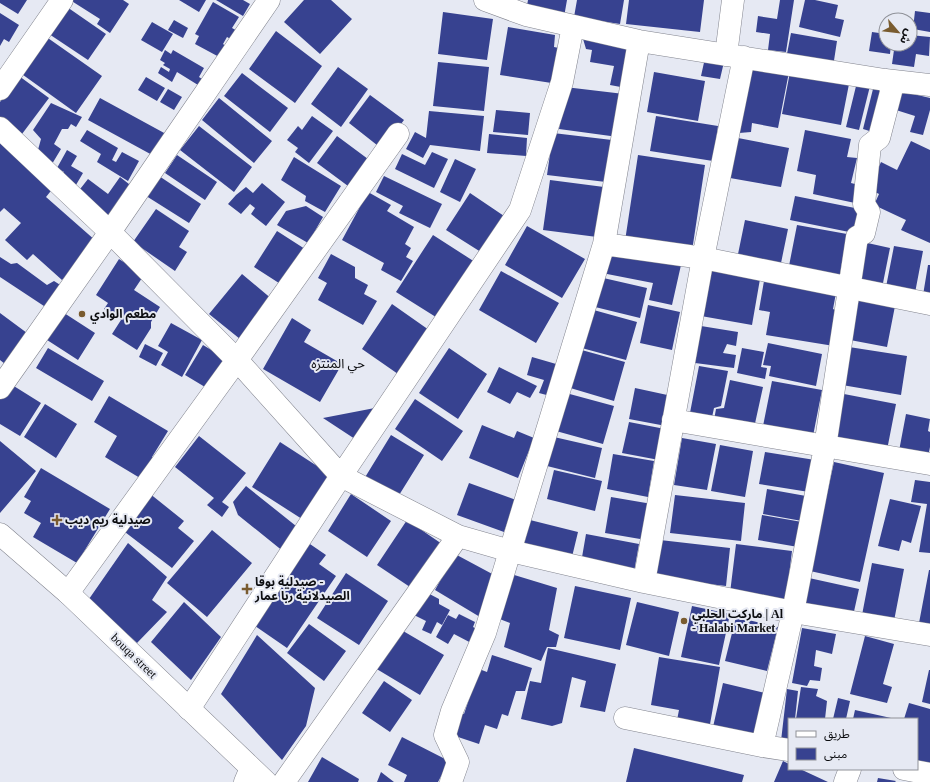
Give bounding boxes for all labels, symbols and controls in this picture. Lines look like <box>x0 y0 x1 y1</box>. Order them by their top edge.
north arrow <box>878 12 918 52</box>
text: ش <box>897 27 916 46</box>
place label: مطعم الوادي <box>90 307 156 324</box>
marker: مطعم الوادي <box>77 309 87 319</box>
district label: حي المنتزه <box>311 356 365 374</box>
place label: صيدلية ريم ديب <box>65 513 151 529</box>
marker: صيدلية ريم ديب <box>52 515 62 525</box>
place label: صيدلية بوقا - الصيدلانية ربا عمار <box>254 575 350 603</box>
marker: صيدلية بوقا - الصيدلانية ربا عمار <box>242 584 252 594</box>
place label: ماركت الحلبي | Al - Halabi Market <box>692 607 784 635</box>
marker: ماركت الحلبي | Al - Halabi Market <box>679 616 689 626</box>
street label: bouqa street <box>108 631 160 682</box>
legend <box>788 718 918 770</box>
text: طريق <box>824 727 850 742</box>
text: مبنى <box>824 747 847 761</box>

